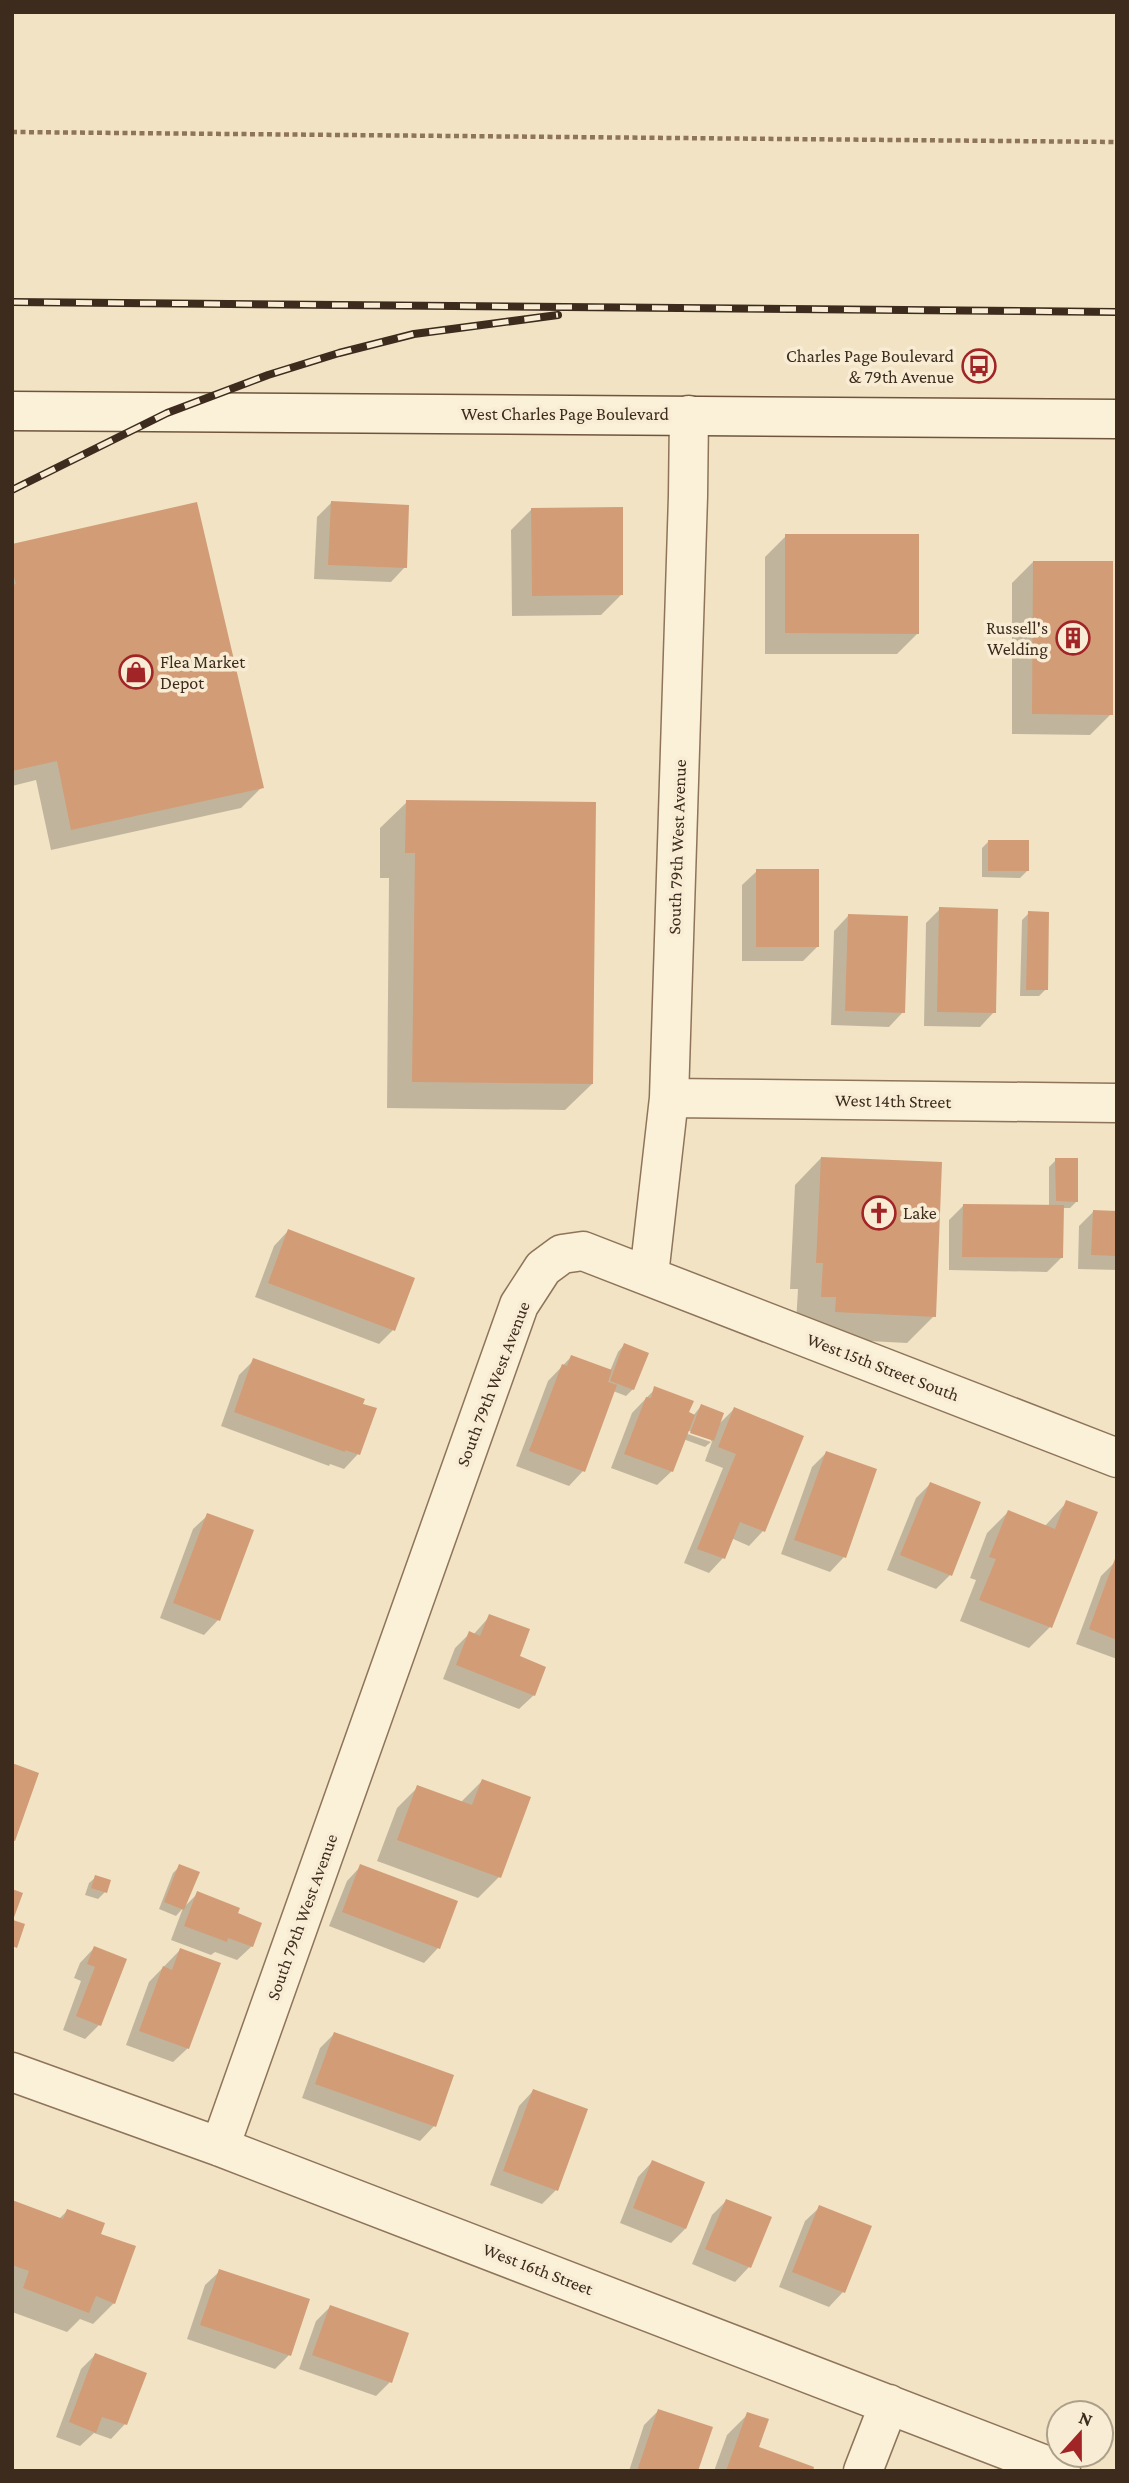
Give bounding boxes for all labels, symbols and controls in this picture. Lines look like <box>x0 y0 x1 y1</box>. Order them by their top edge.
place label: Charles Page Boulevard & 79th Avenue <box>786 346 955 387</box>
bus stop icon: Charles Page Boulevard & 79th Avenue <box>960 347 998 385</box>
street label: West Charles Page Boulevard <box>461 404 670 424</box>
place label: Russell's Welding <box>986 618 1048 659</box>
building icon: Russell's Welding <box>1054 619 1092 657</box>
place label: Flea Market Depot <box>160 652 246 693</box>
shop icon: Flea Market Depot <box>117 653 155 691</box>
street label: South 79th West Avenue <box>664 759 690 935</box>
street label: West 14th Street <box>835 1090 952 1112</box>
church icon: Lake <box>860 1194 898 1232</box>
place label: Lake <box>903 1203 937 1223</box>
street label: South 79th West Avenue <box>452 1298 534 1469</box>
street label: West 15th Street South <box>804 1329 962 1405</box>
street label: South 79th West Avenue <box>263 1831 341 2003</box>
street label: West 16th Street <box>480 2239 597 2300</box>
north arrow <box>1045 2399 1115 2469</box>
text: N <box>1076 2406 1096 2431</box>

